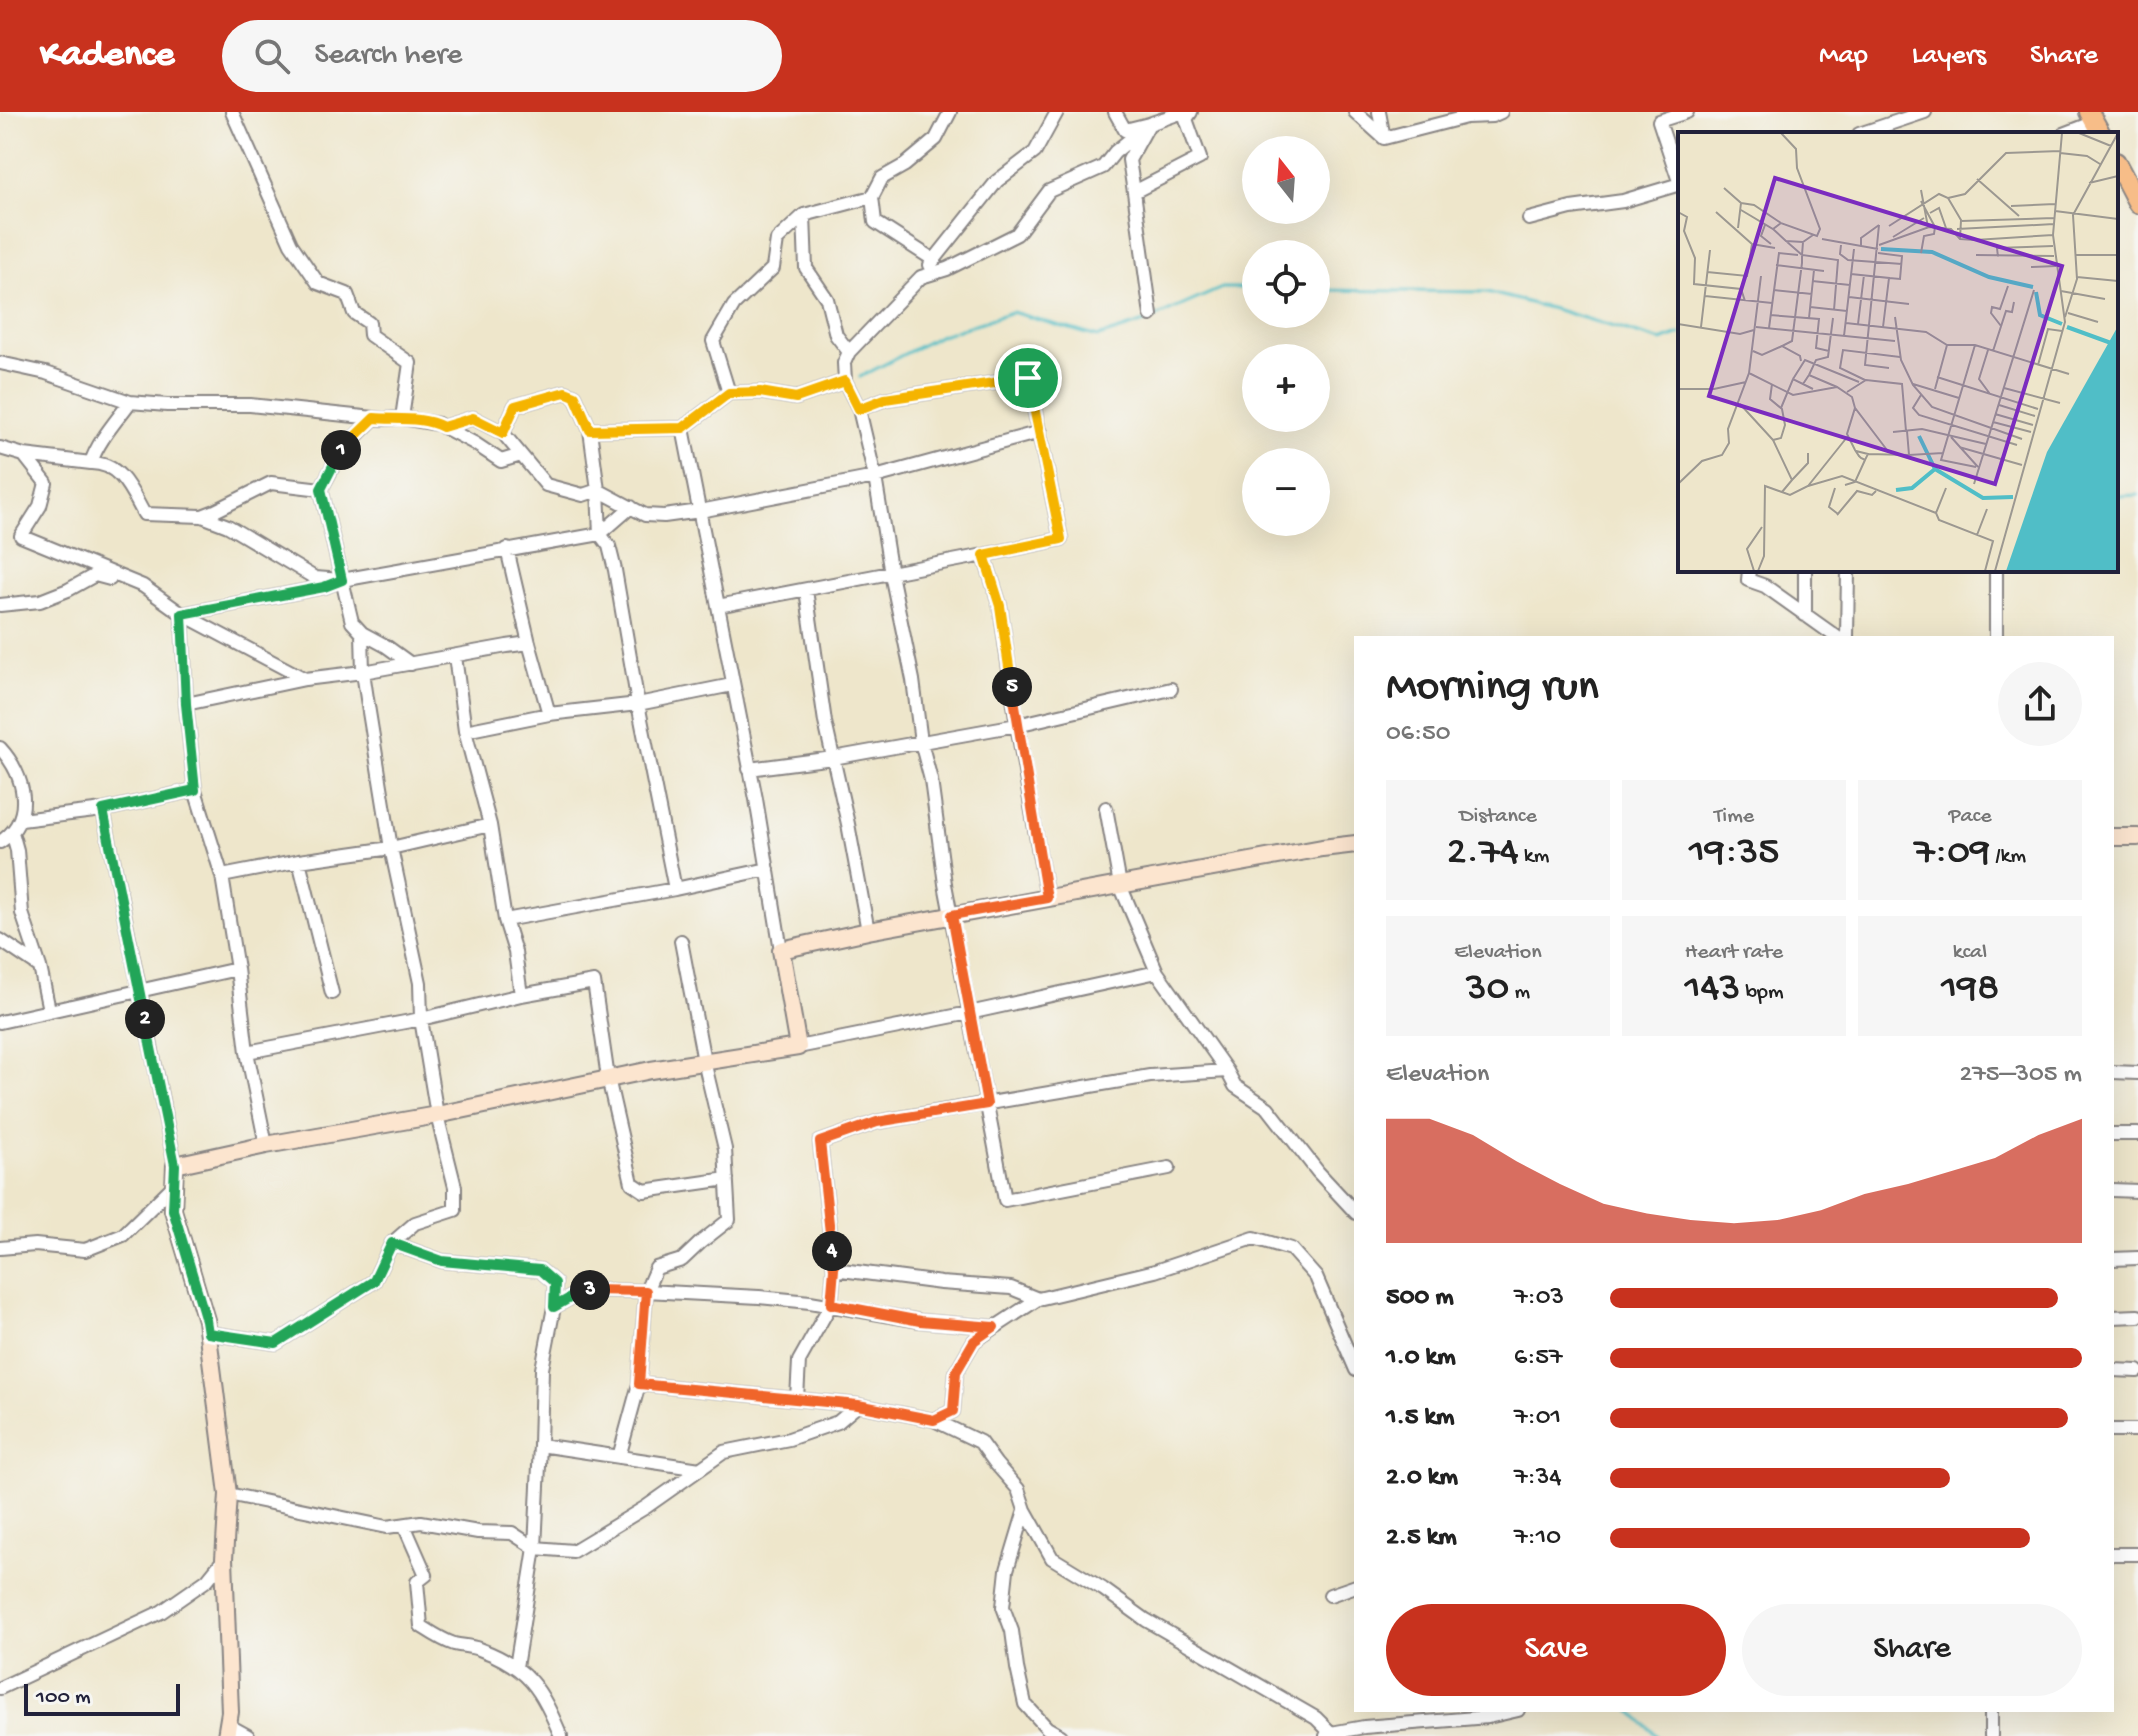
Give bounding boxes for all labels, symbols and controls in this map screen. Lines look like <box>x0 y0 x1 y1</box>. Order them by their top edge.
search box <box>222 20 782 92</box>
text: Kadence <box>40 34 174 78</box>
icon: search <box>250 34 294 78</box>
text: Search here <box>314 39 462 74</box>
text: Map <box>1819 40 1868 73</box>
text: Layers <box>1912 40 1986 73</box>
text: Share <box>2030 40 2098 73</box>
inset map <box>1678 132 2118 572</box>
north arrow <box>1242 136 1330 224</box>
map controls <box>1242 136 1330 536</box>
button: locate <box>1242 240 1330 328</box>
pin <box>994 344 1062 412</box>
button: + <box>1242 344 1330 432</box>
icon: arrive <box>1006 356 1050 400</box>
pin: 1 <box>321 430 361 470</box>
text: 1 <box>337 437 345 463</box>
button: − <box>1242 448 1330 536</box>
button: share <box>1998 662 2082 746</box>
text: Morning run <box>1386 663 1599 715</box>
pin: 5 <box>992 667 1032 707</box>
text: 5 <box>1006 674 1018 700</box>
text: 06:50 <box>1386 719 1451 750</box>
text: Distance <box>1459 804 1537 830</box>
text: Time <box>1714 804 1754 830</box>
text: Pace <box>1948 804 1992 830</box>
text: 2.74 <box>1447 830 1519 877</box>
text: 19:35 <box>1689 830 1779 877</box>
text: 7:09 <box>1914 830 1990 877</box>
text: km <box>1519 844 1549 870</box>
text: /km <box>1990 844 2026 870</box>
text: Elevation <box>1454 940 1542 966</box>
text: Heart rate <box>1685 940 1783 966</box>
text: kcal <box>1953 940 1987 966</box>
text: 30 <box>1466 966 1509 1013</box>
text: 143 <box>1684 966 1740 1013</box>
text: 198 <box>1941 966 1999 1013</box>
text: m <box>1509 980 1530 1006</box>
text: bpm <box>1740 980 1784 1006</box>
pin: 2 <box>125 999 165 1039</box>
text: 2 <box>140 1006 150 1032</box>
text: Elevation <box>1386 1060 1489 1091</box>
text: 275–305 m <box>1960 1060 2082 1091</box>
pin: 4 <box>812 1231 852 1271</box>
text: 4 <box>827 1238 837 1264</box>
pin: 3 <box>570 1270 610 1310</box>
text: 3 <box>584 1277 596 1303</box>
text: 500 m <box>1386 1283 1454 1314</box>
text: 7:03 <box>1514 1283 1564 1314</box>
text: 1.0 km <box>1386 1343 1456 1374</box>
text: 6:57 <box>1514 1343 1563 1374</box>
text: 1.5 km <box>1386 1403 1455 1434</box>
text: 7:01 <box>1514 1403 1561 1434</box>
text: 2.0 km <box>1386 1463 1458 1494</box>
text: 7:34 <box>1514 1463 1561 1494</box>
text: 2.5 km <box>1386 1523 1457 1554</box>
text: 7:10 <box>1514 1523 1561 1554</box>
button: Save <box>1386 1604 1726 1696</box>
button: Share <box>1742 1604 2082 1696</box>
scale bar <box>24 1680 180 1716</box>
text: 100 m <box>36 1685 91 1711</box>

